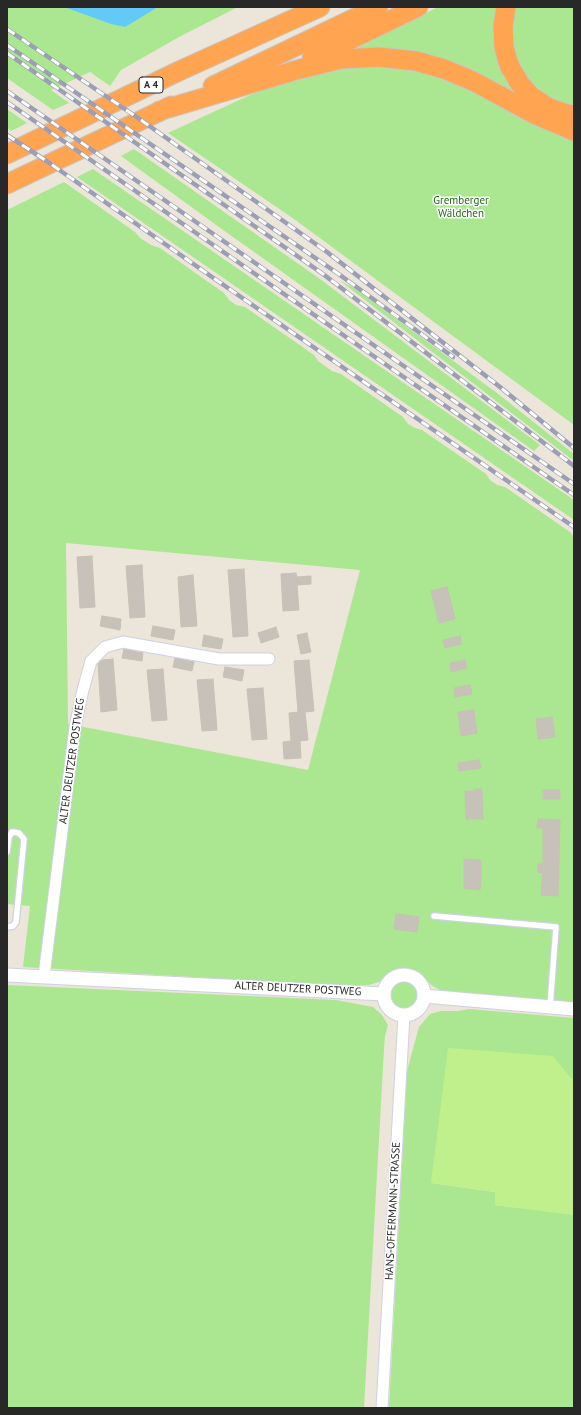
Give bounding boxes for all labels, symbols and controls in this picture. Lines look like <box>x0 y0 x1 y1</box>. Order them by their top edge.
road number: A 4 <box>139 77 163 93</box>
park label: Gremberger Wäldchen <box>433 194 489 220</box>
street label: ALTER DEUTZER POSTWEG <box>57 697 87 825</box>
street label: ALTER DEUTZER POSTWEG <box>234 979 362 999</box>
street label: HANS-OFFERMANN-STRASSE <box>383 1142 403 1280</box>

